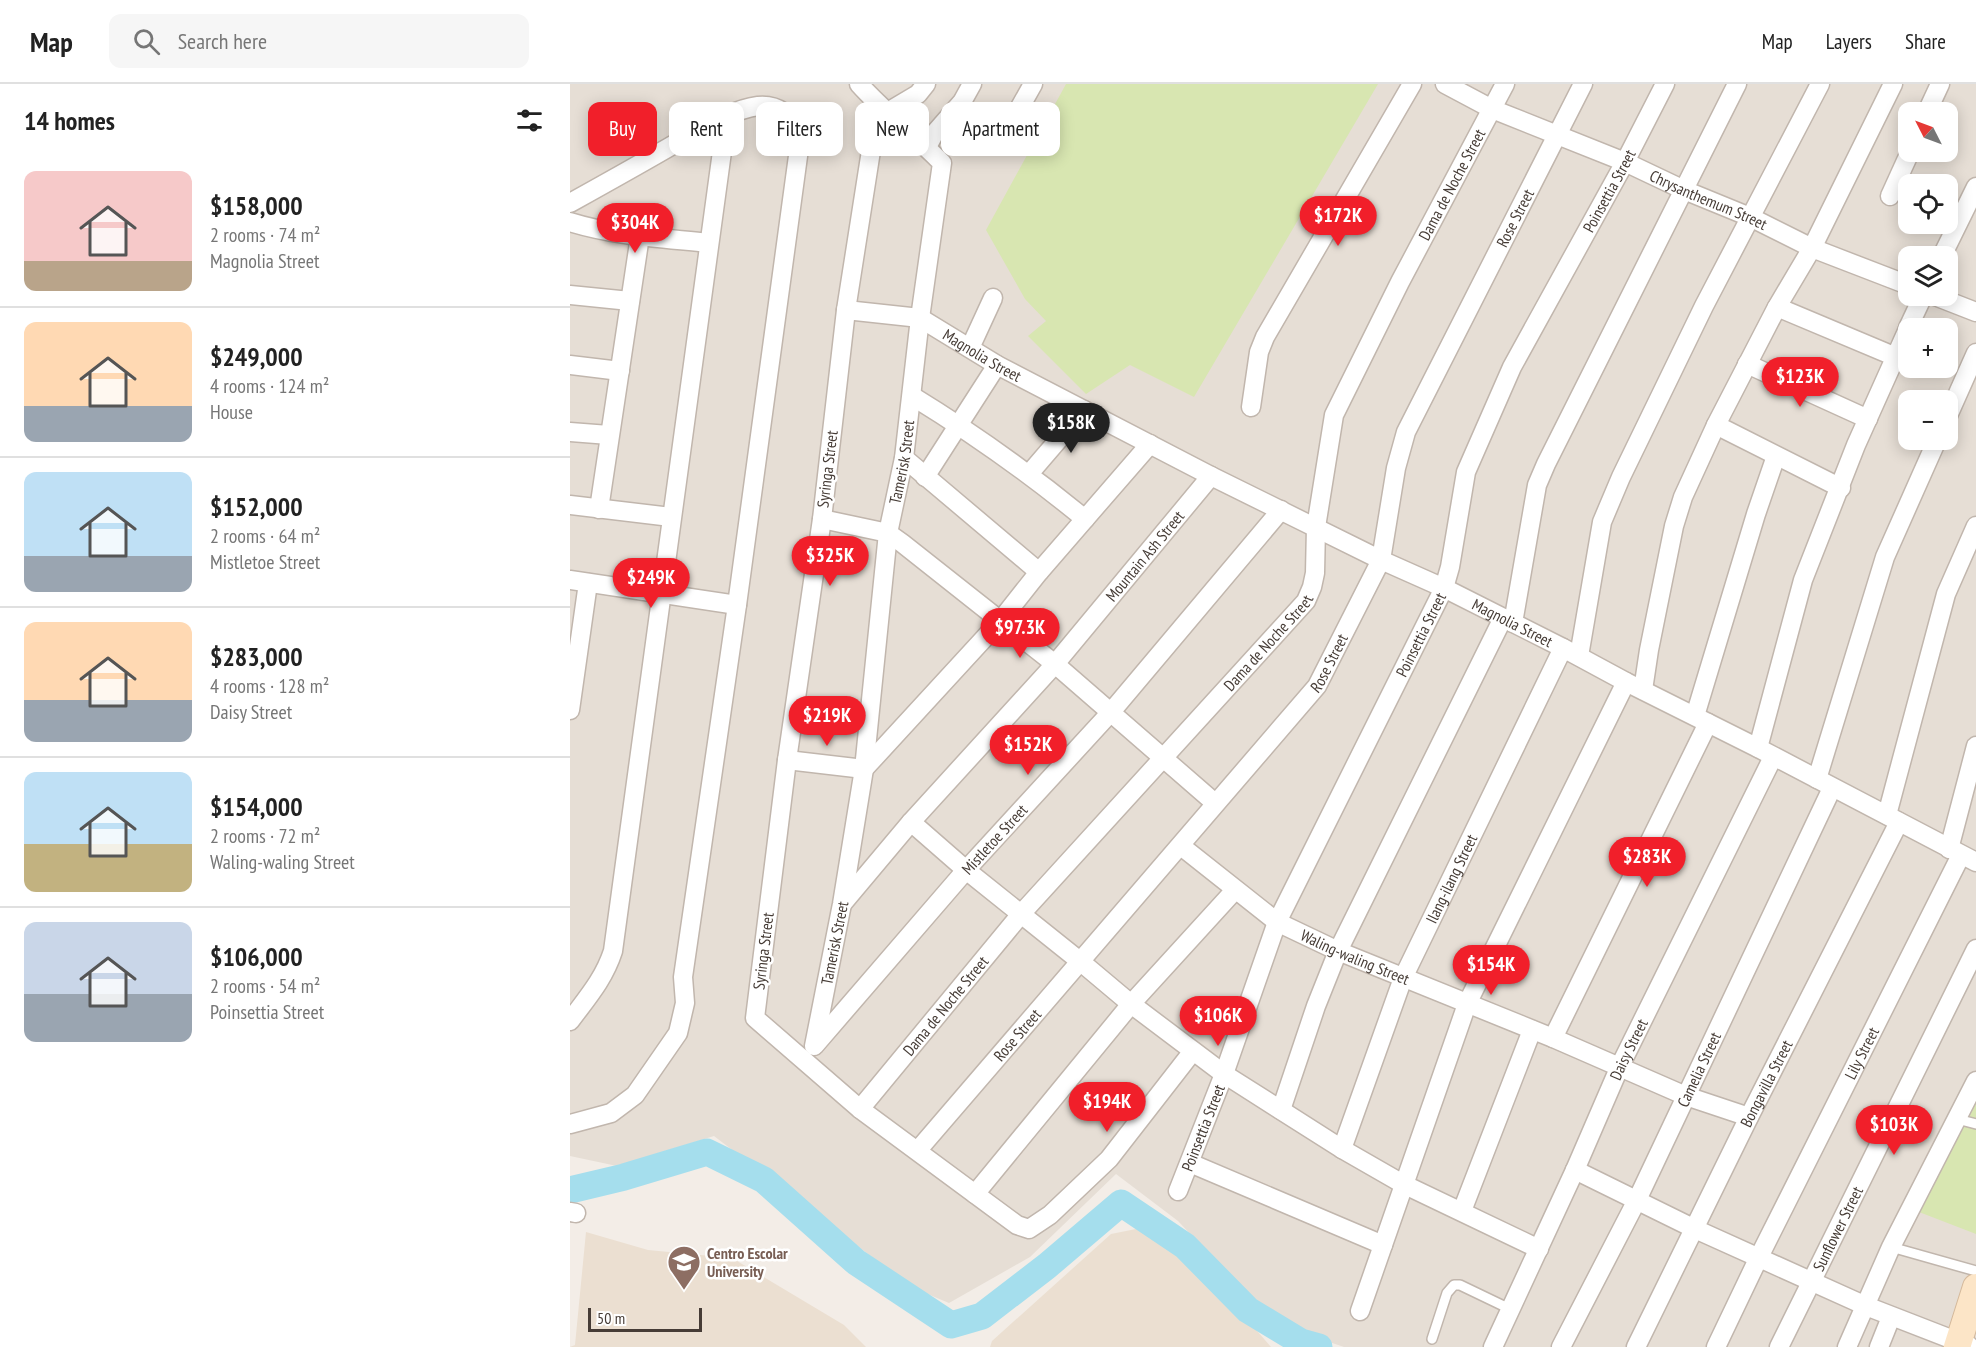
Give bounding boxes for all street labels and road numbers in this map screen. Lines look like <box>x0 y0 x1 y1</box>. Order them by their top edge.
street label: Dama de Noche Street <box>1414 125 1490 244</box>
street label: Poinsettia Street <box>1578 146 1640 236</box>
street label: Chrysanthemum Street <box>1647 165 1771 234</box>
street label: Rose Street <box>1492 185 1538 250</box>
street label: Magnolia Street <box>939 324 1025 386</box>
street label: Tamerisk Street <box>884 418 918 506</box>
street label: Syringa Street <box>812 429 842 509</box>
street label: Mountain Ash Street <box>1101 506 1189 605</box>
street label: Poinsettia Street <box>1391 589 1450 680</box>
street label: Dama de Noche Street <box>1219 591 1318 695</box>
street label: Magnolia Street <box>1469 594 1557 651</box>
street label: Rose Street <box>1306 630 1352 697</box>
street label: Mistletoe Street <box>957 799 1032 878</box>
street label: Ilang-ilang Street <box>1421 830 1482 926</box>
street label: Tamerisk Street <box>816 899 852 987</box>
street label: Syringa Street <box>748 911 778 991</box>
street label: Waling-waling Street <box>1298 925 1413 989</box>
street label: Dama de Noche Street <box>898 951 993 1060</box>
street label: Rose Street <box>989 1004 1045 1065</box>
street label: Daisy Street <box>1605 1015 1652 1083</box>
street label: Lily Street <box>1840 1023 1883 1083</box>
street label: Camelia Street <box>1673 1028 1725 1110</box>
street label: Bongavilla Street <box>1736 1036 1797 1130</box>
street label: Poinsettia Street <box>1177 1081 1229 1174</box>
street label: Sunflower Street <box>1808 1183 1867 1274</box>

